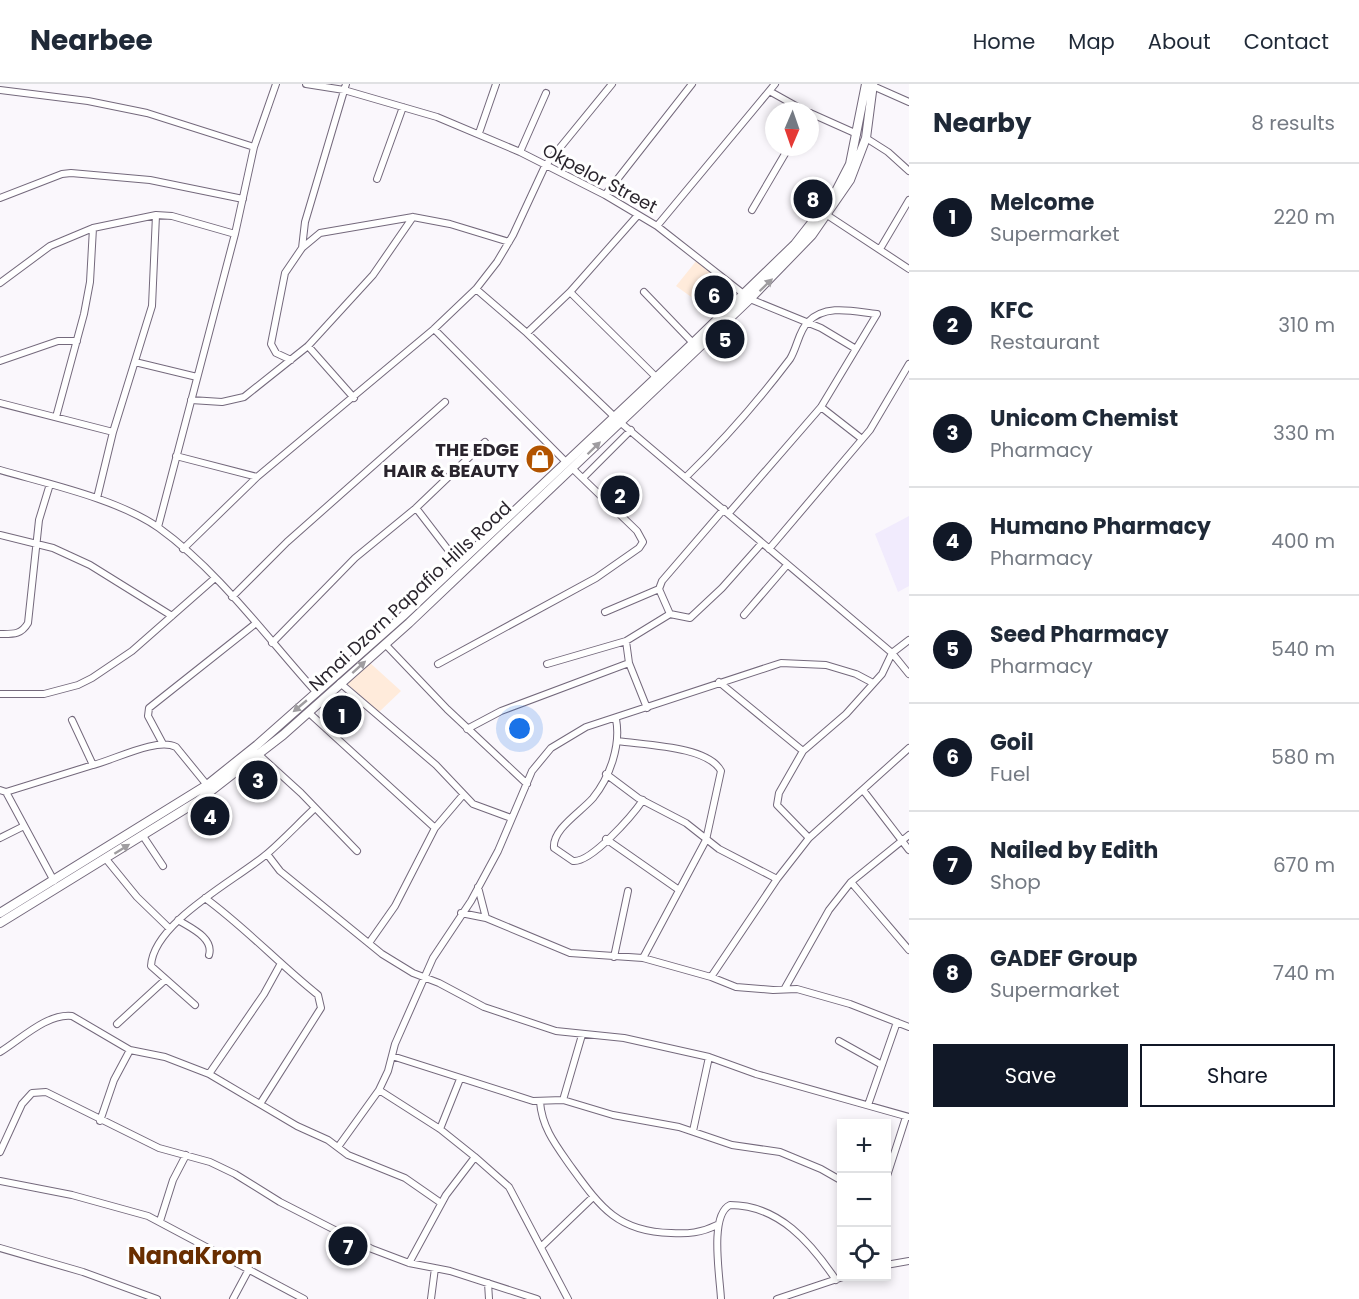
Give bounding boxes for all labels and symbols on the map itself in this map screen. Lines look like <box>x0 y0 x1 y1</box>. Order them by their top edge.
north arrow <box>765 102 819 156</box>
street label: Okpelor Street <box>538 137 662 219</box>
pin: 8 <box>794 176 832 222</box>
pin: 6 <box>694 272 734 318</box>
one-way arrow <box>758 278 772 292</box>
pin: 5 <box>706 316 744 362</box>
place label: THE EDGE HAIR & BEAUTY <box>383 437 519 483</box>
one-way arrow <box>587 441 602 455</box>
shop icon: THE EDGE HAIR & BEAUTY <box>524 443 556 475</box>
pin: 2 <box>600 472 640 518</box>
street label: Nmai Dzorn Papafio Hills Road <box>303 495 517 697</box>
one-way arrow <box>351 661 366 674</box>
pin: 1 <box>322 692 362 738</box>
one-way arrow <box>292 700 308 713</box>
your location <box>505 714 534 743</box>
pin: 3 <box>238 758 278 802</box>
pin: 4 <box>190 794 230 838</box>
one-way arrow <box>114 844 130 855</box>
pin: 7 <box>328 1224 368 1268</box>
district label: NanaKrom <box>128 1239 262 1272</box>

